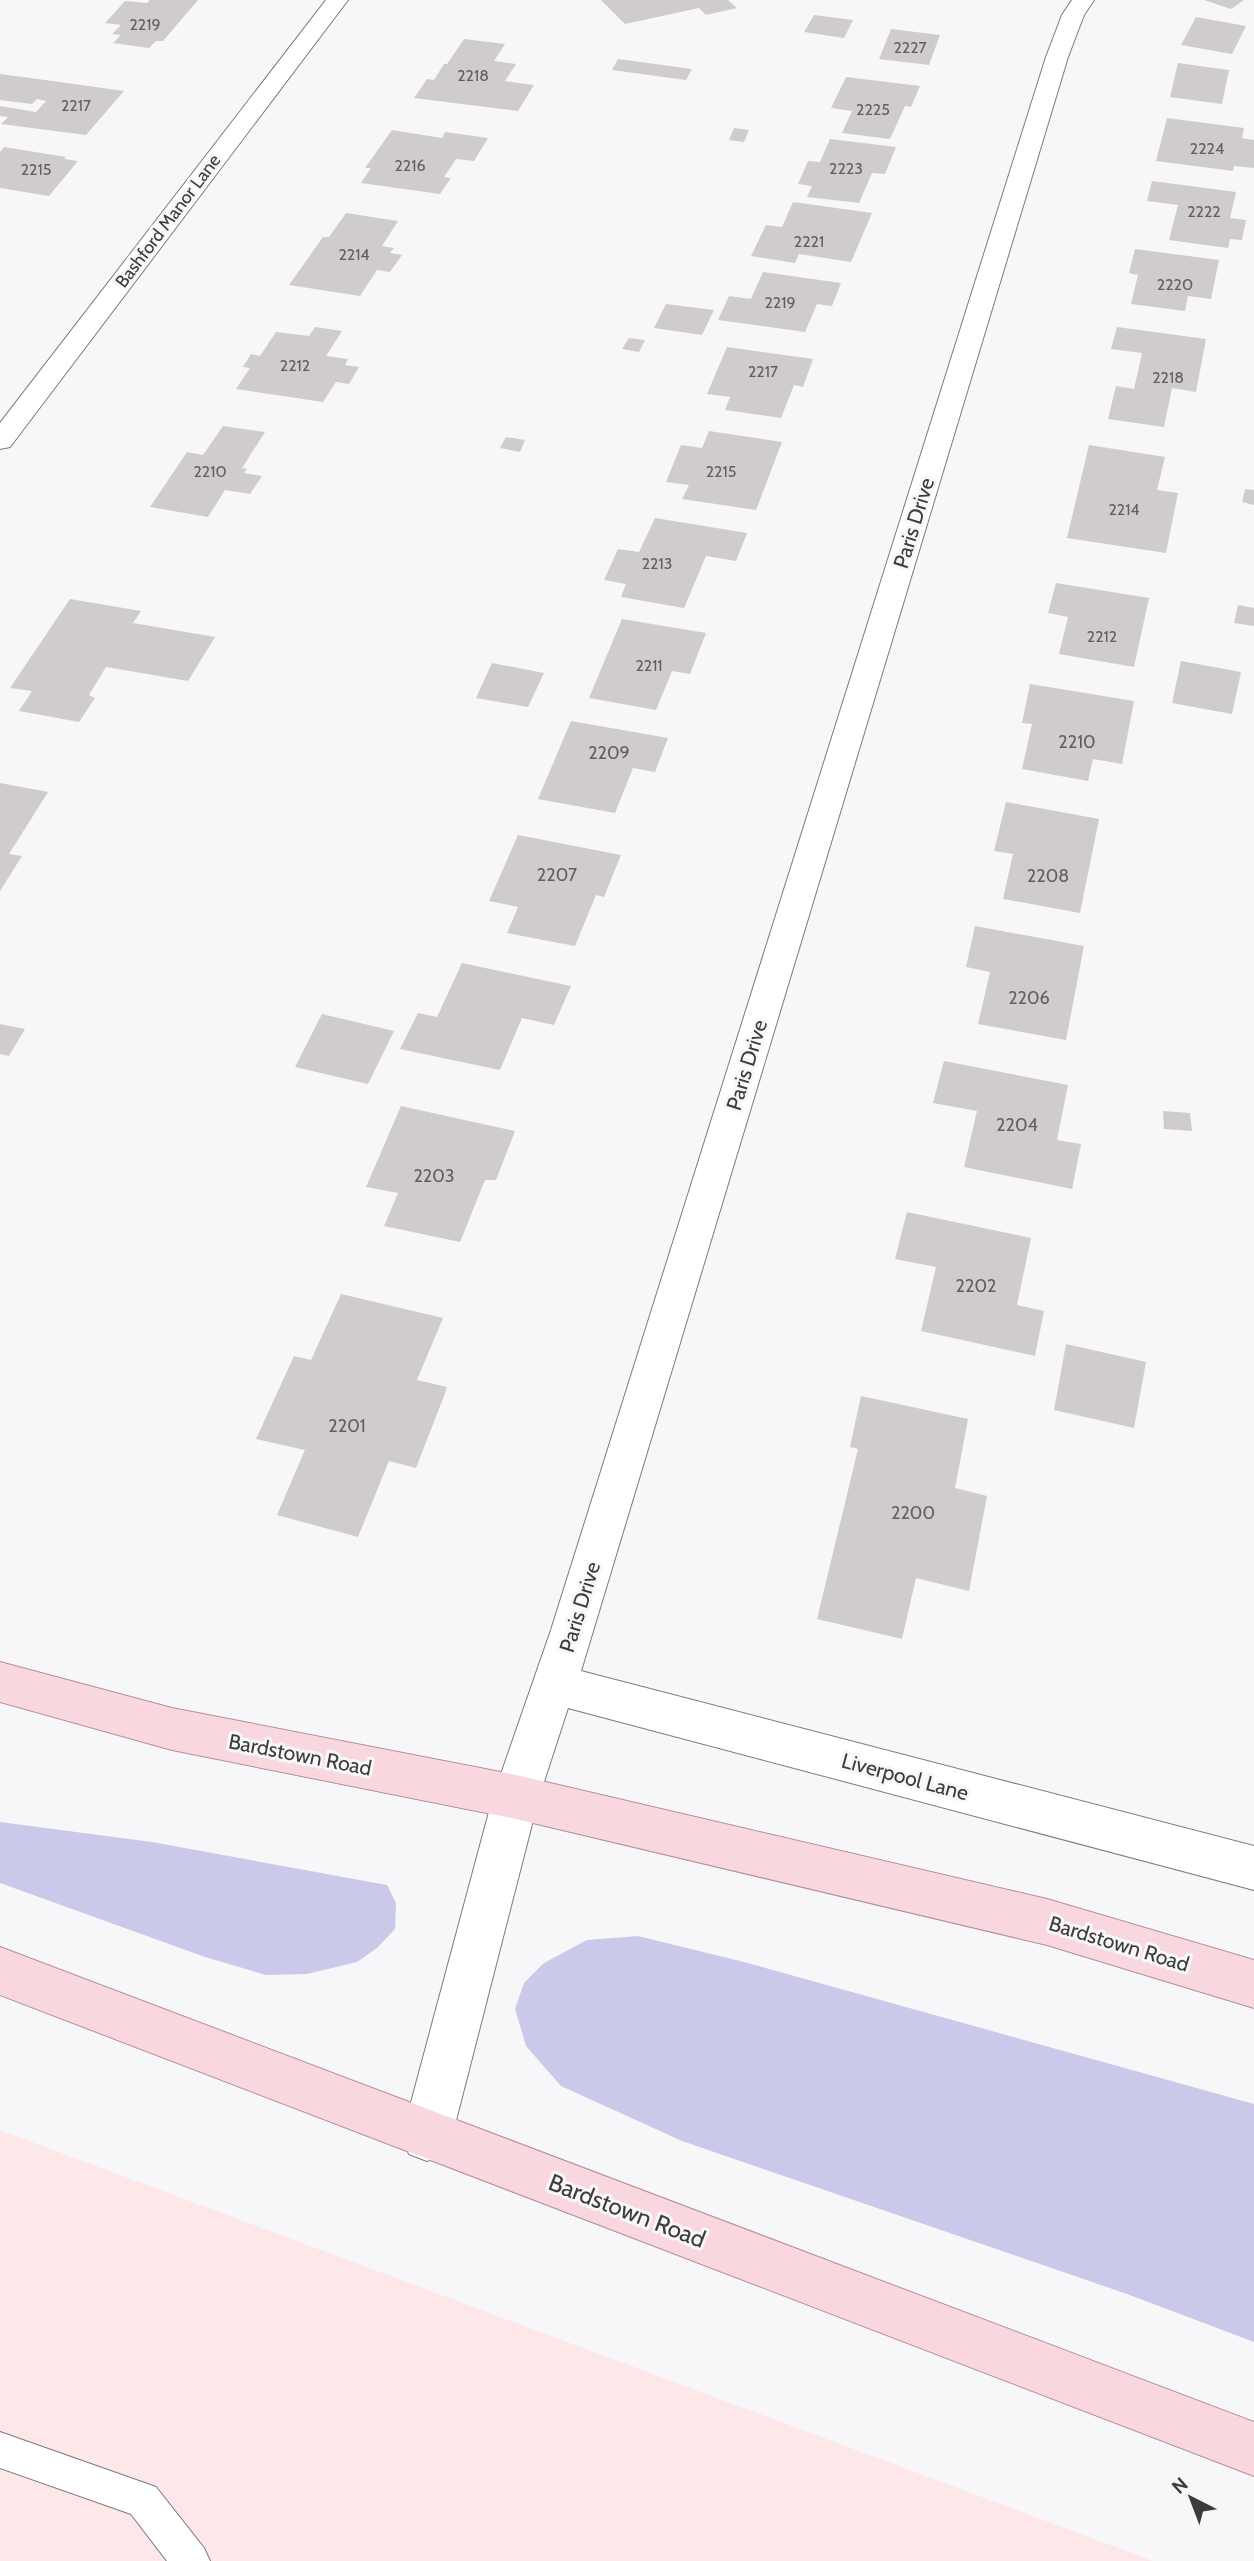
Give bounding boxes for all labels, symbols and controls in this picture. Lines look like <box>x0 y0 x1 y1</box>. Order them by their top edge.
house number: 2219 <box>129 15 161 34</box>
house number: 2227 <box>893 38 927 57</box>
house number: 2218 <box>457 66 489 85</box>
house number: 2217 <box>61 96 91 115</box>
house number: 2225 <box>856 100 890 119</box>
house number: 2224 <box>1190 139 1224 158</box>
street label: Bashford Manor Lane <box>111 150 225 292</box>
house number: 2216 <box>394 156 426 175</box>
house number: 2223 <box>829 159 863 178</box>
house number: 2215 <box>21 160 51 179</box>
house number: 2222 <box>1187 202 1221 221</box>
house number: 2221 <box>794 232 824 251</box>
house number: 2214 <box>338 245 370 264</box>
house number: 2220 <box>1157 275 1193 294</box>
house number: 2219 <box>764 293 796 312</box>
house number: 2212 <box>280 356 310 375</box>
house number: 2217 <box>748 362 778 381</box>
house number: 2218 <box>1152 368 1184 387</box>
house number: 2210 <box>193 462 227 481</box>
house number: 2215 <box>706 462 736 481</box>
street label: Paris Drive <box>888 474 939 571</box>
house number: 2214 <box>1108 500 1140 519</box>
house number: 2213 <box>642 554 672 573</box>
house number: 2212 <box>1087 627 1117 646</box>
house number: 2211 <box>635 656 663 675</box>
house number: 2210 <box>1058 731 1096 753</box>
house number: 2209 <box>588 742 630 764</box>
house number: 2207 <box>537 864 577 886</box>
house number: 2208 <box>1027 865 1069 887</box>
house number: 2206 <box>1008 987 1050 1009</box>
street label: Paris Drive <box>721 1016 772 1113</box>
house number: 2204 <box>996 1114 1038 1136</box>
house number: 2203 <box>413 1165 455 1187</box>
house number: 2202 <box>956 1275 996 1297</box>
house number: 2201 <box>328 1415 366 1437</box>
house number: 2200 <box>891 1502 935 1524</box>
street label: Paris Drive <box>554 1558 605 1655</box>
street label: Bardstown Road <box>227 1728 374 1781</box>
street label: Liverpool Lane <box>839 1748 971 1805</box>
street label: Bardstown Road <box>1046 1910 1192 1977</box>
street label: Bardstown Road <box>545 2167 710 2254</box>
north arrow <box>1156 2463 1226 2533</box>
text: N <box>1167 2473 1193 2499</box>

